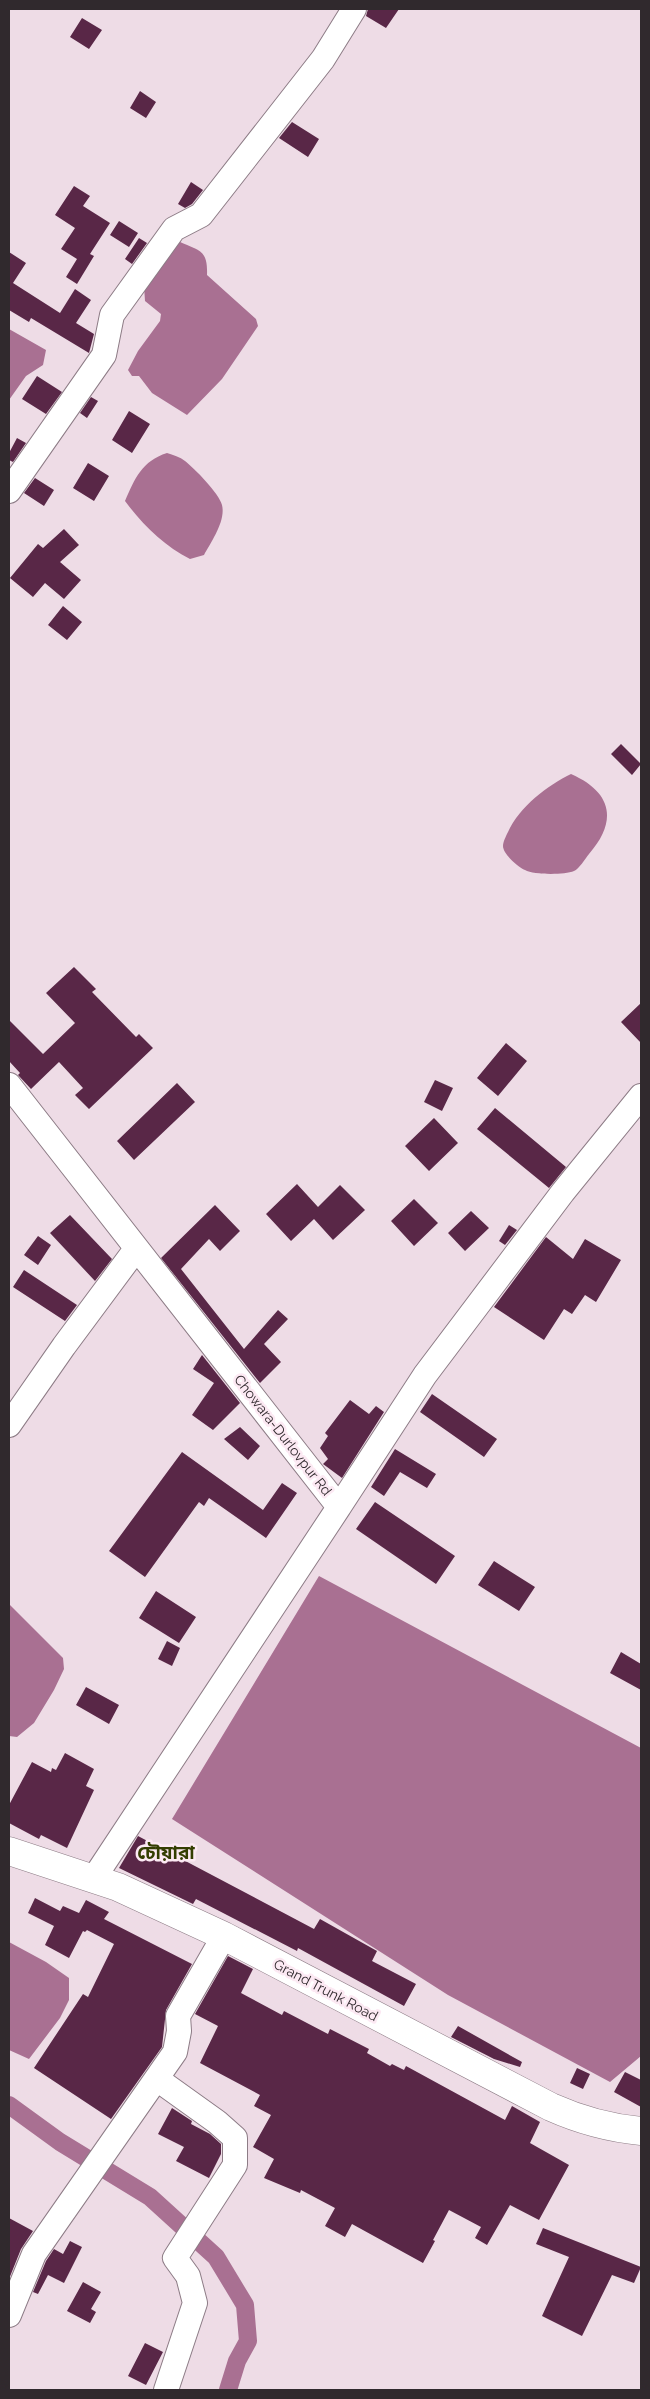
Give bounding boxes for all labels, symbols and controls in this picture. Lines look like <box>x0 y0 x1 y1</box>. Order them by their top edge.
street label: Chowara-Durlovpur Rd <box>231 1372 335 1498</box>
district label: চৌয়ারা <box>137 1841 195 1863</box>
street label: Grand Trunk Road <box>271 1956 381 2024</box>

